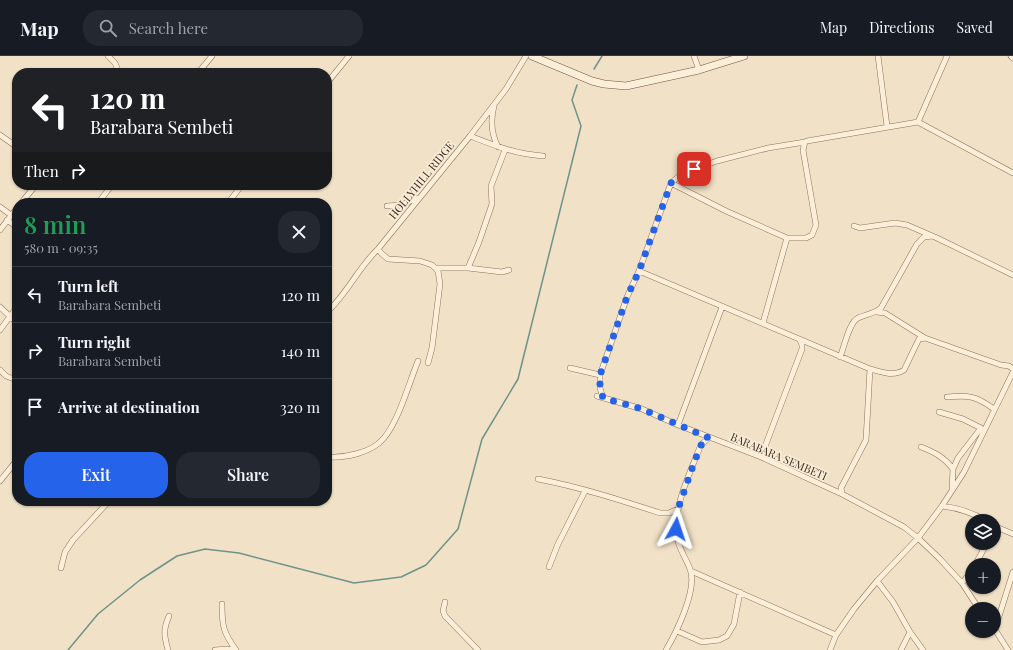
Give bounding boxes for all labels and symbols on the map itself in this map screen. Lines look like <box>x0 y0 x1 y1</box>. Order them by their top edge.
street label: HOLLYHILL RIDGE <box>385 138 457 222</box>
pin <box>677 152 711 186</box>
street label: BARABARA SEMBETI <box>728 429 830 483</box>
position arrow <box>655 508 697 550</box>

